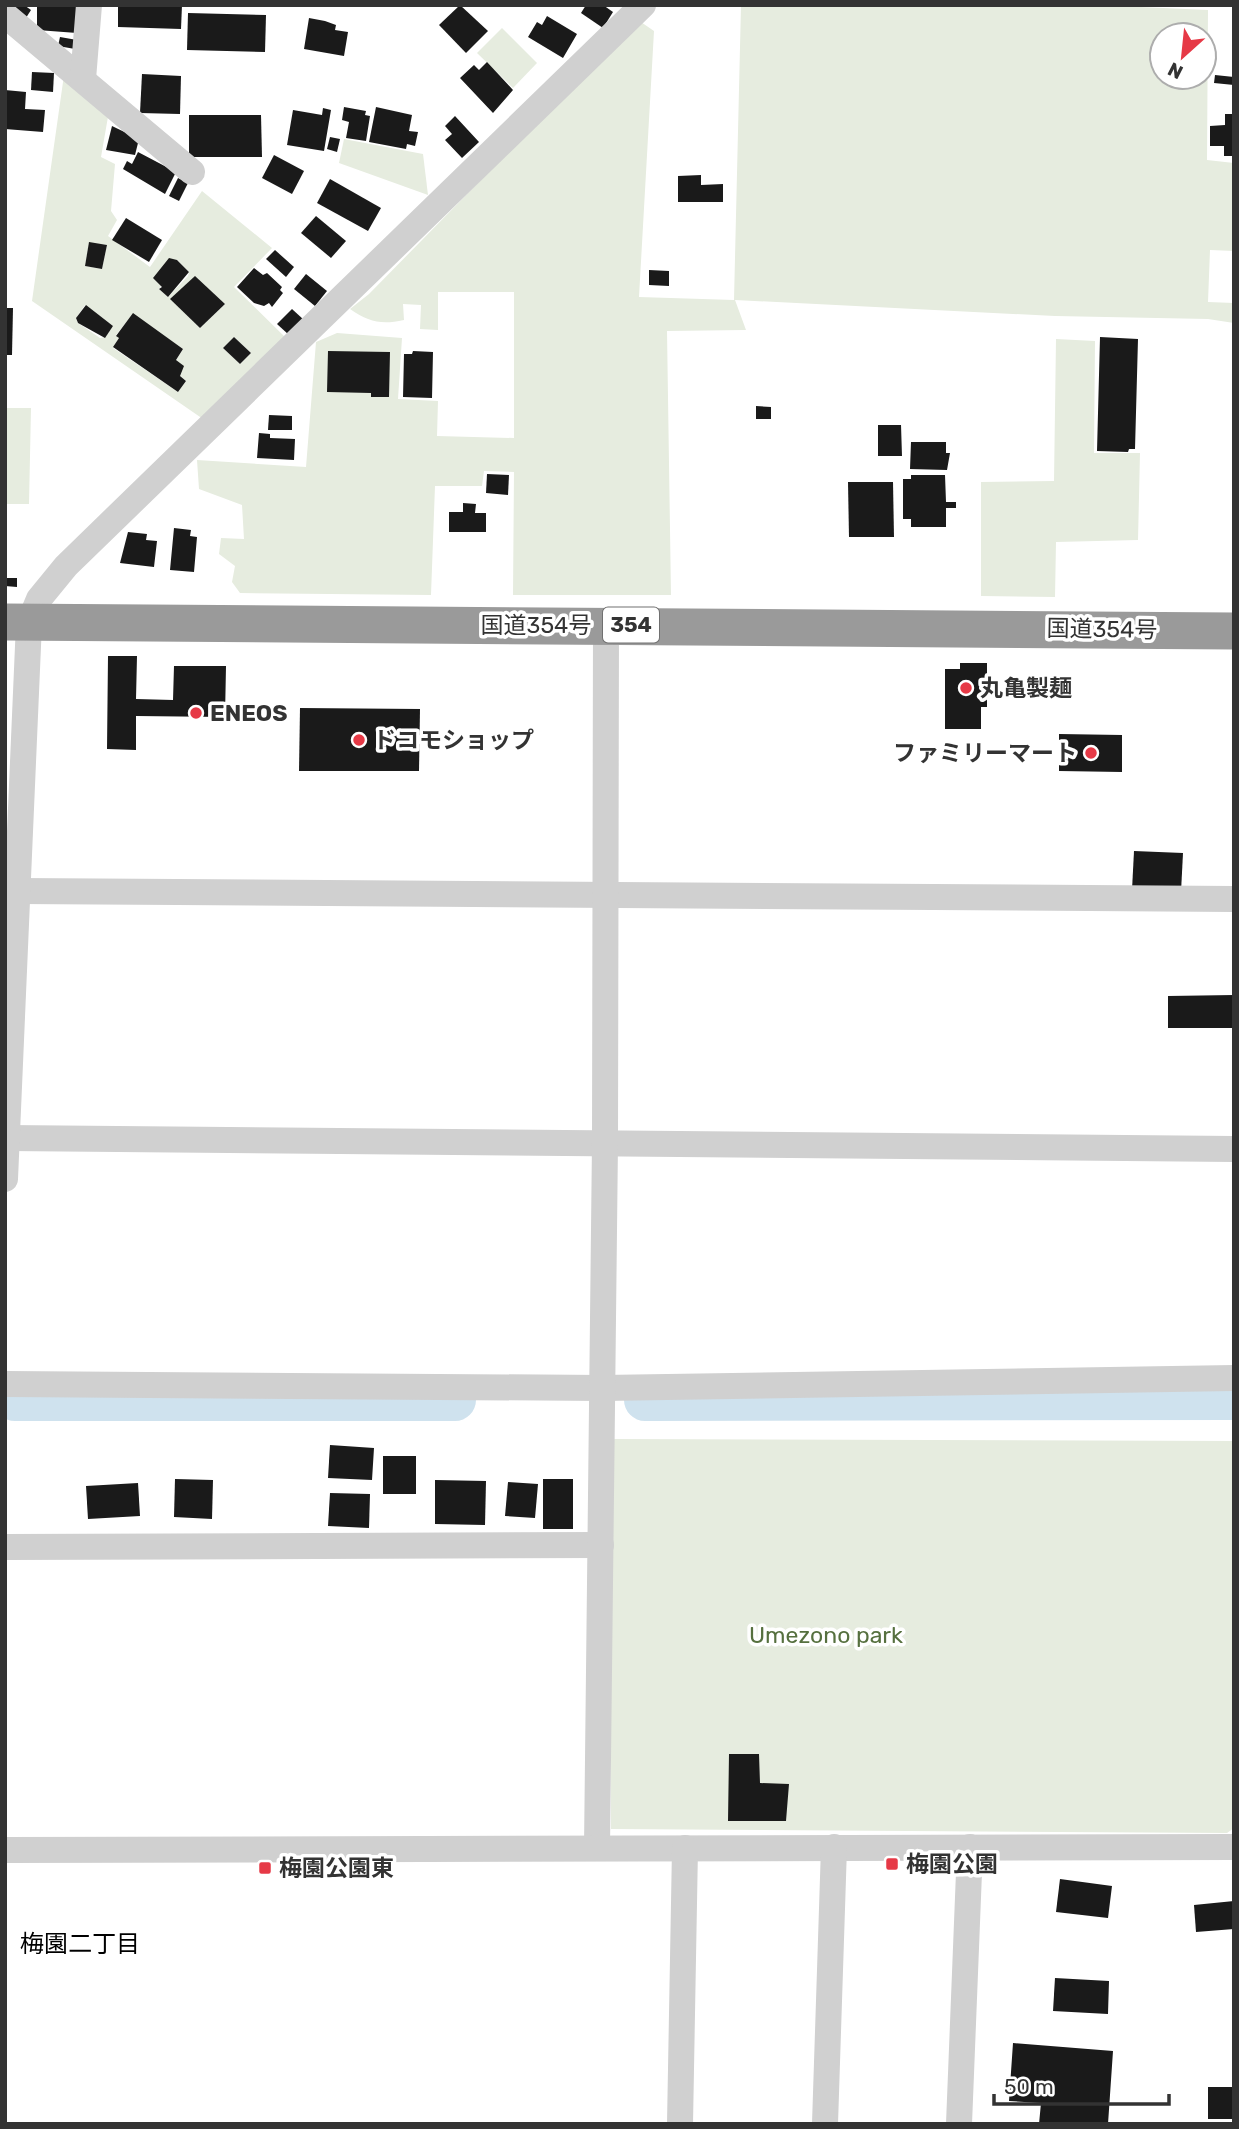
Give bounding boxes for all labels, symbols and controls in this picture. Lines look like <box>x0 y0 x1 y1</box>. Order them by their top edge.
north arrow <box>1148 21 1218 91</box>
text: N <box>1164 57 1187 84</box>
road number: 354 <box>603 608 659 642</box>
street label: 国道354号 <box>481 611 591 639</box>
street label: 国道354号 <box>1046 614 1158 644</box>
place label: 丸亀製麺 <box>980 674 1072 702</box>
marker: 丸亀製麺 <box>958 680 974 696</box>
place label: ENEOS <box>210 699 287 727</box>
marker: ENEOS <box>188 705 204 721</box>
place label: ドコモショップ <box>373 726 534 754</box>
marker: ドコモショップ <box>351 732 367 748</box>
place label: ファミリーマート <box>893 739 1077 767</box>
marker: ファミリーマート <box>1083 745 1099 761</box>
park label: Umezono park <box>749 1621 903 1649</box>
place label: 梅園公園 <box>906 1850 998 1878</box>
place label: 梅園公園東 <box>279 1854 394 1882</box>
marker: 梅園公園 <box>884 1856 900 1872</box>
marker: 梅園公園東 <box>257 1860 273 1876</box>
district label: 梅園二丁目 <box>20 1930 140 1958</box>
scale bar <box>994 2062 1169 2106</box>
text: 50 m <box>1004 2074 1054 2099</box>

